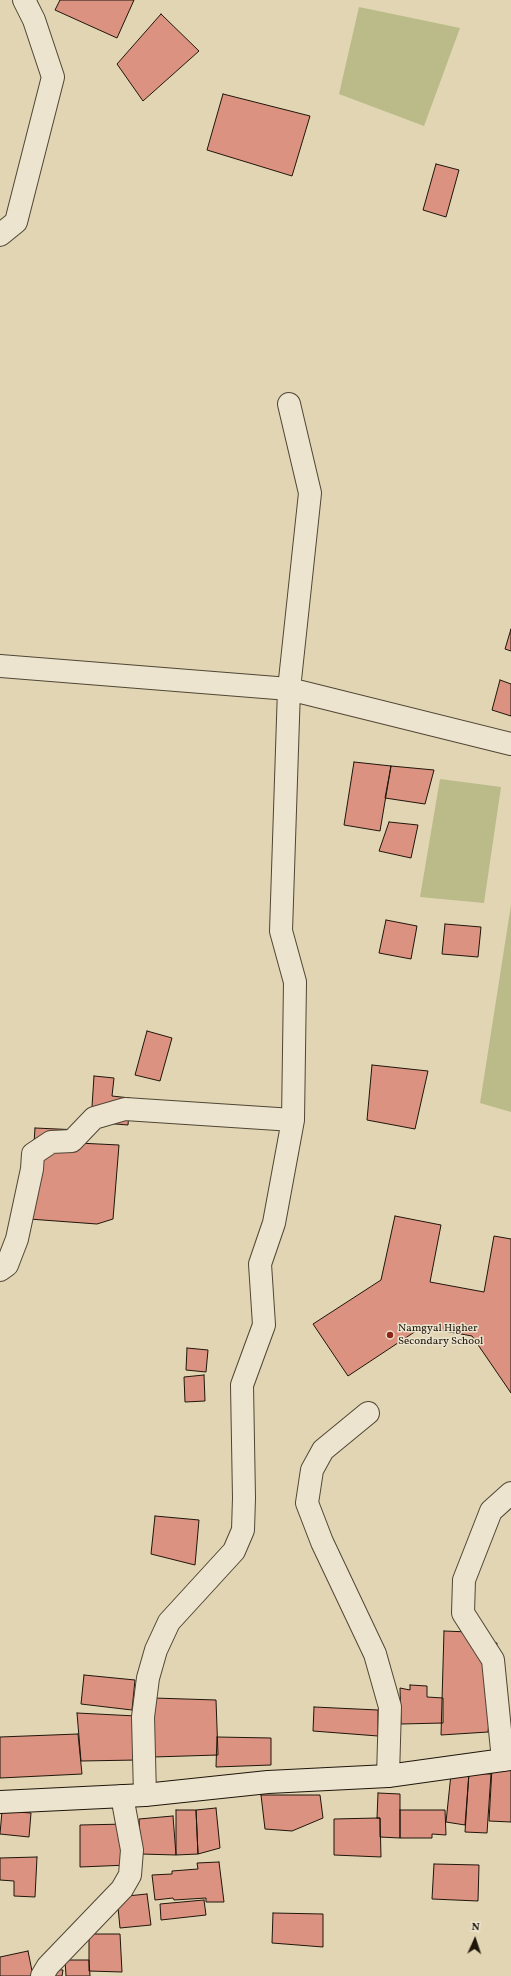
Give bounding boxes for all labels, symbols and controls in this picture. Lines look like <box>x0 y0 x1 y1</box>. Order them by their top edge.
place label: Namgyal Higher Secondary School <box>398 1322 483 1348</box>
marker: Namgyal Higher Secondary School <box>385 1330 395 1340</box>
north arrow <box>455 1920 495 1960</box>
text: N <box>471 1920 480 1935</box>

